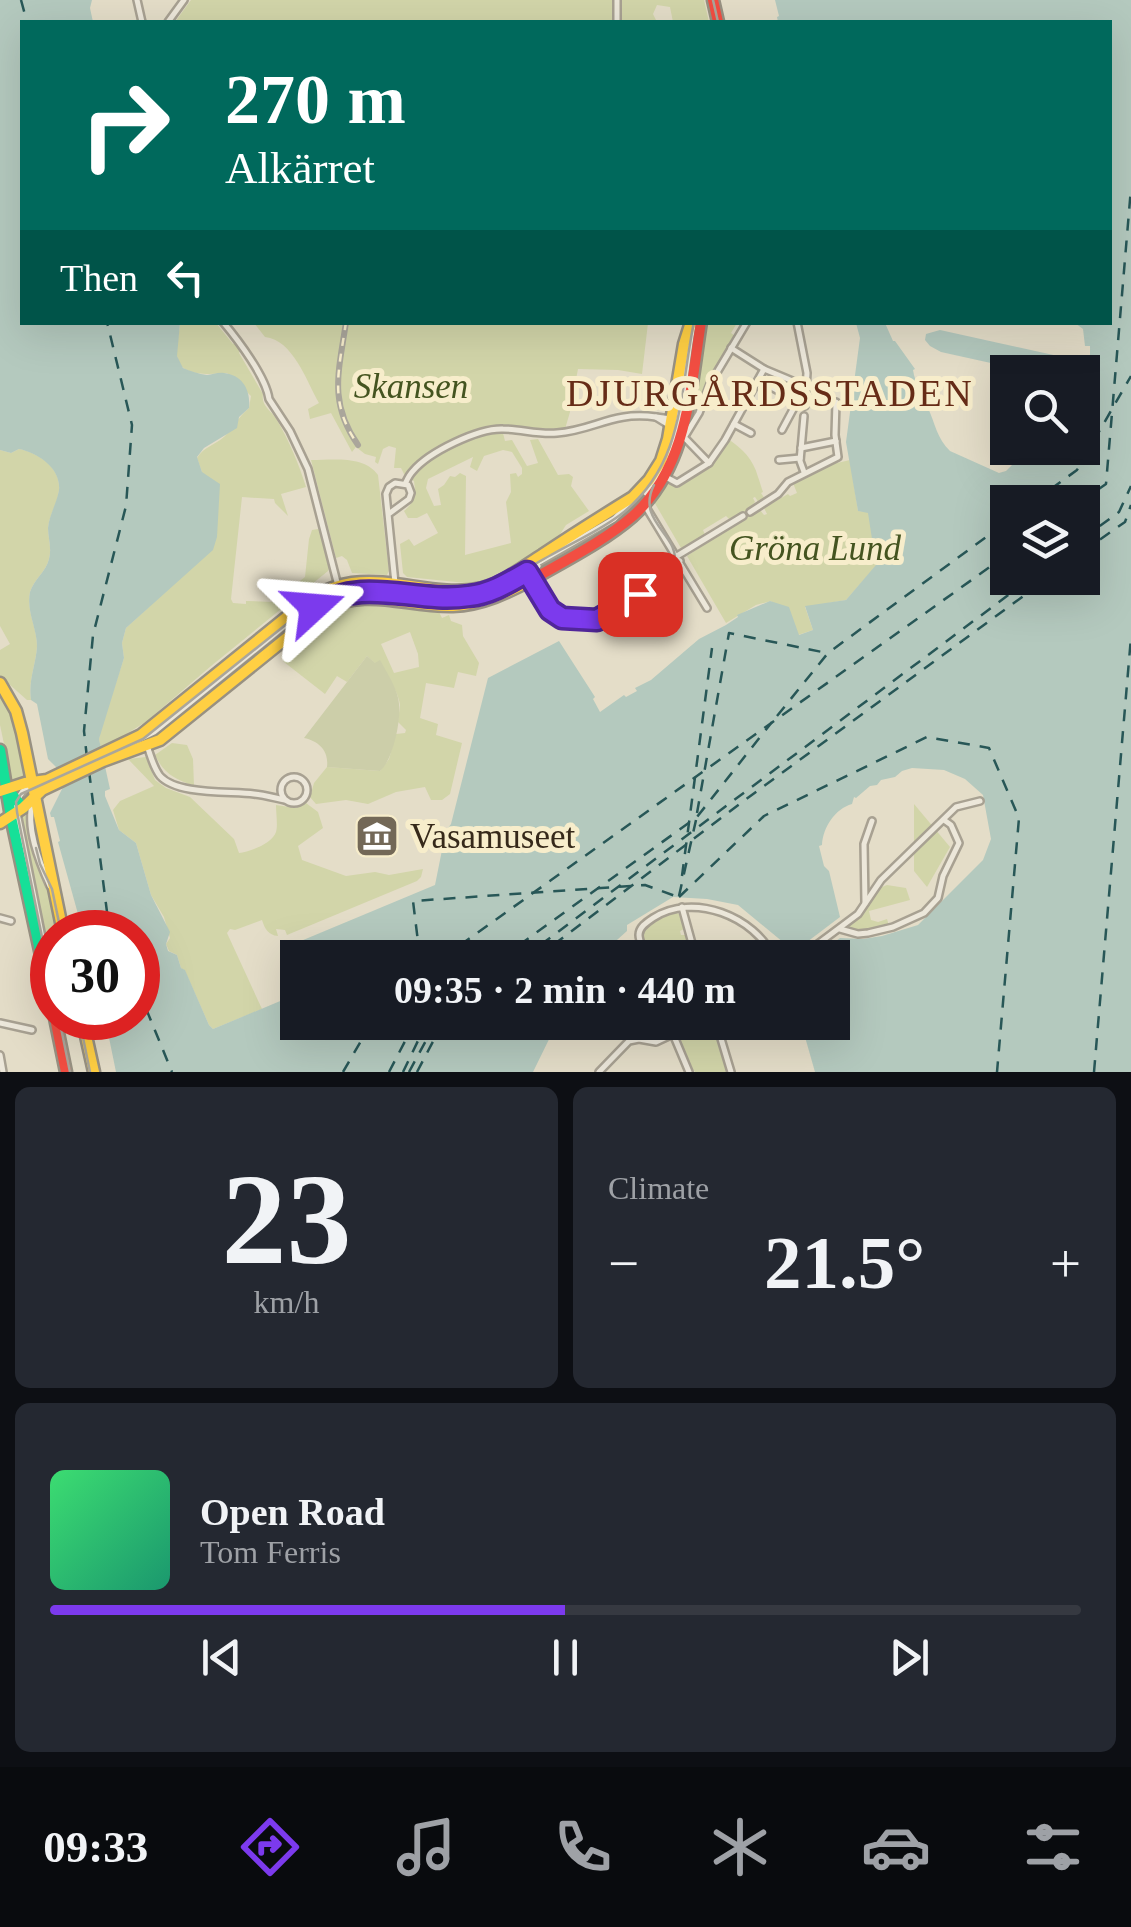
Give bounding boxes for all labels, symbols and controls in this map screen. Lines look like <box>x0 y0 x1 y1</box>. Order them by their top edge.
icon: right <box>60 60 190 190</box>
text: 270 m <box>225 61 406 138</box>
text: Alkärret <box>225 143 375 193</box>
icon: left <box>158 250 213 305</box>
text: Then <box>60 257 138 299</box>
map controls <box>990 355 1100 595</box>
button: search <box>990 355 1100 465</box>
park label: Skansen <box>354 367 468 406</box>
district label: DJURGÅRDSSTADEN <box>566 372 974 414</box>
button: layers <box>990 485 1100 595</box>
park label: Gröna Lund <box>729 529 902 568</box>
pin <box>598 552 683 637</box>
position arrow <box>262 555 366 659</box>
icon: arrive <box>613 567 668 622</box>
museum icon: Vasamuseet <box>354 813 400 859</box>
place label: Vasamuseet <box>410 817 576 856</box>
speed limit sign: 30 <box>30 910 160 1040</box>
text: 09:35 · 2 min · 440 m <box>394 969 736 1011</box>
text: 23 <box>222 1147 352 1291</box>
text: Climate <box>608 1170 709 1206</box>
text: 21.5° <box>764 1221 925 1304</box>
text: − <box>608 1233 639 1294</box>
text: + <box>1050 1233 1081 1294</box>
text: km/h <box>254 1284 319 1320</box>
text: Open Road <box>200 1491 385 1533</box>
text: Tom Ferris <box>200 1534 341 1570</box>
icon: previous <box>194 1630 249 1685</box>
icon: pause <box>538 1630 593 1685</box>
icon: next <box>882 1630 937 1685</box>
icon: directions <box>235 1812 305 1882</box>
icon: music <box>391 1812 461 1882</box>
icon: phone <box>548 1812 618 1882</box>
icon: climate <box>705 1812 775 1882</box>
icon: car <box>861 1812 931 1882</box>
icon: filters <box>1018 1812 1088 1882</box>
text: 09:33 <box>43 1822 148 1872</box>

